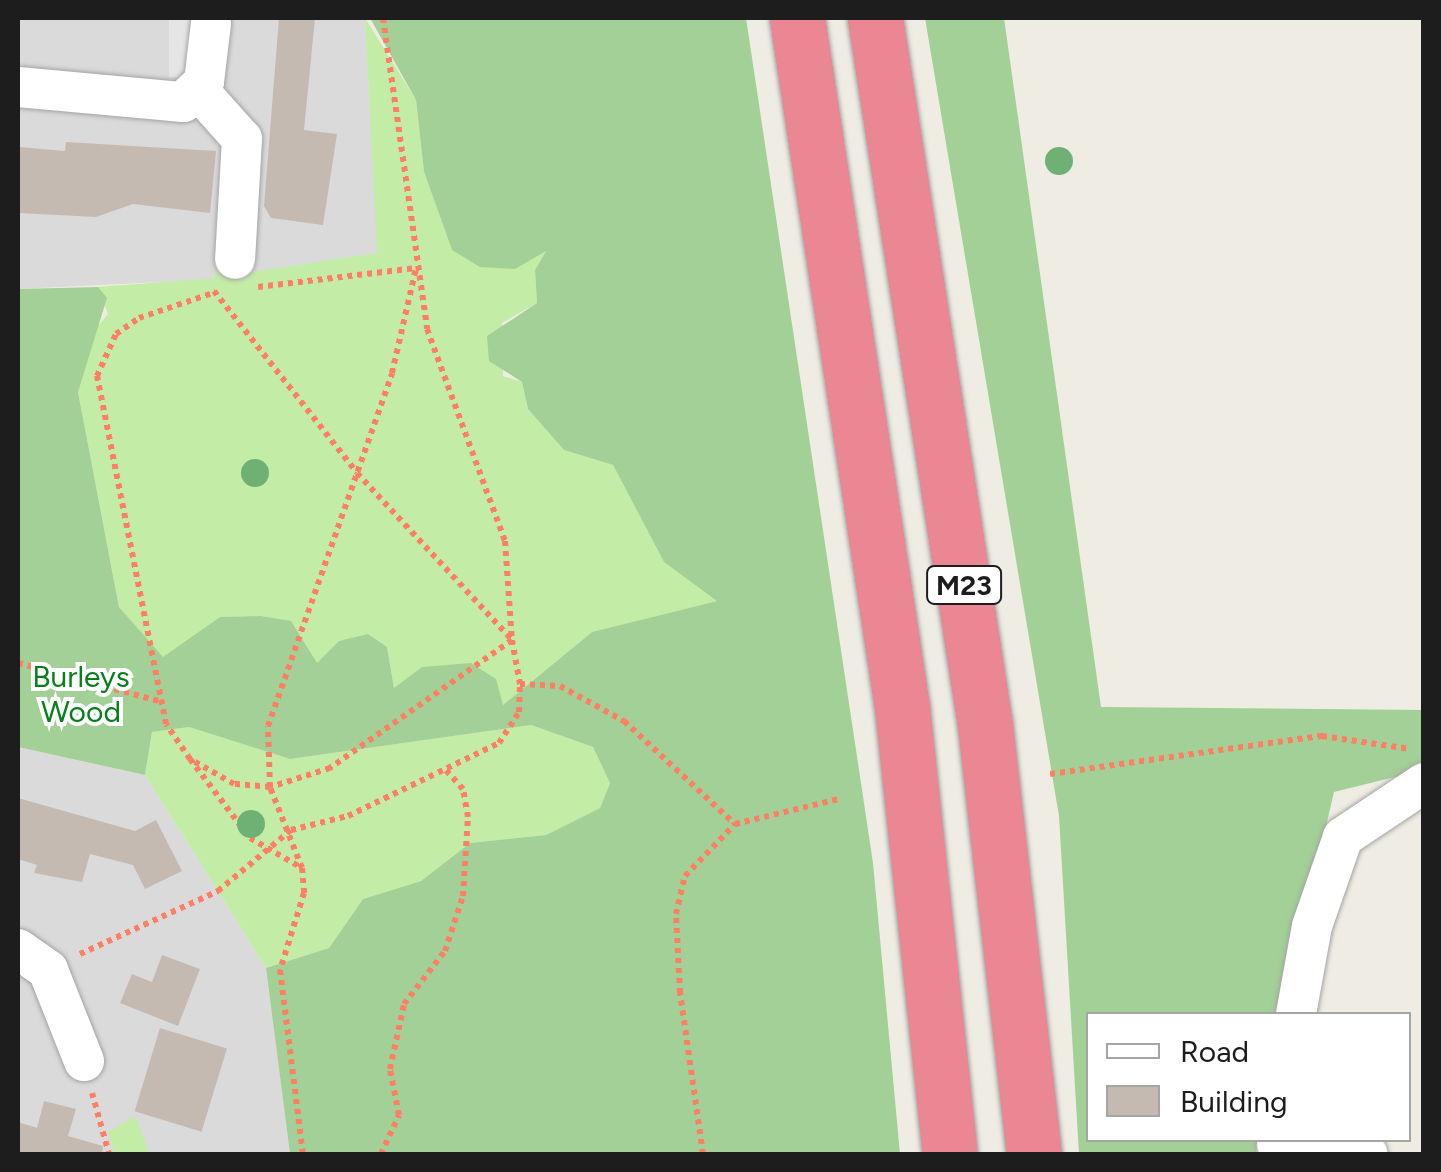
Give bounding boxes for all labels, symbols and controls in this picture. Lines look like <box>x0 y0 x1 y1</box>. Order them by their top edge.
road number: M23 <box>924 562 1004 608</box>
park label: Burleys Wood <box>32 659 130 730</box>
legend <box>1086 1012 1411 1142</box>
text: Road <box>1180 1033 1249 1070</box>
text: Building <box>1180 1083 1288 1120</box>

